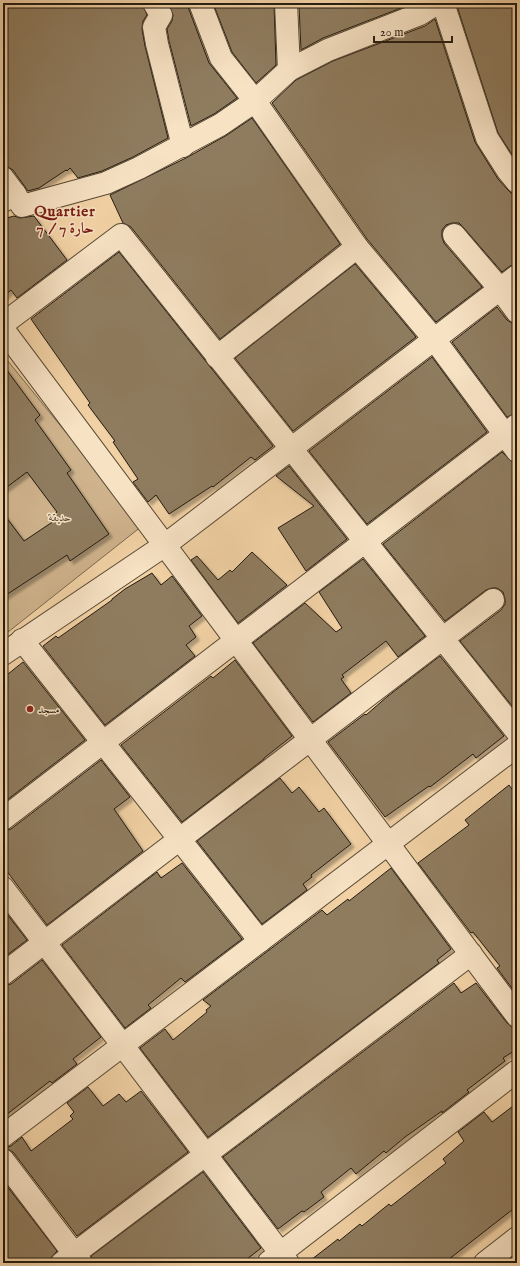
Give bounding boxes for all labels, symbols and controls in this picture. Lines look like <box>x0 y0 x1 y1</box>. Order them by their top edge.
scale bar <box>374 18 452 44</box>
text: 20 m <box>380 25 403 40</box>
district label: Quartier 7 / حارة 7 <box>34 202 96 238</box>
park label: حديقة <box>48 511 71 525</box>
place label: مسجد <box>38 703 60 717</box>
marker: مسجد <box>25 704 35 714</box>

